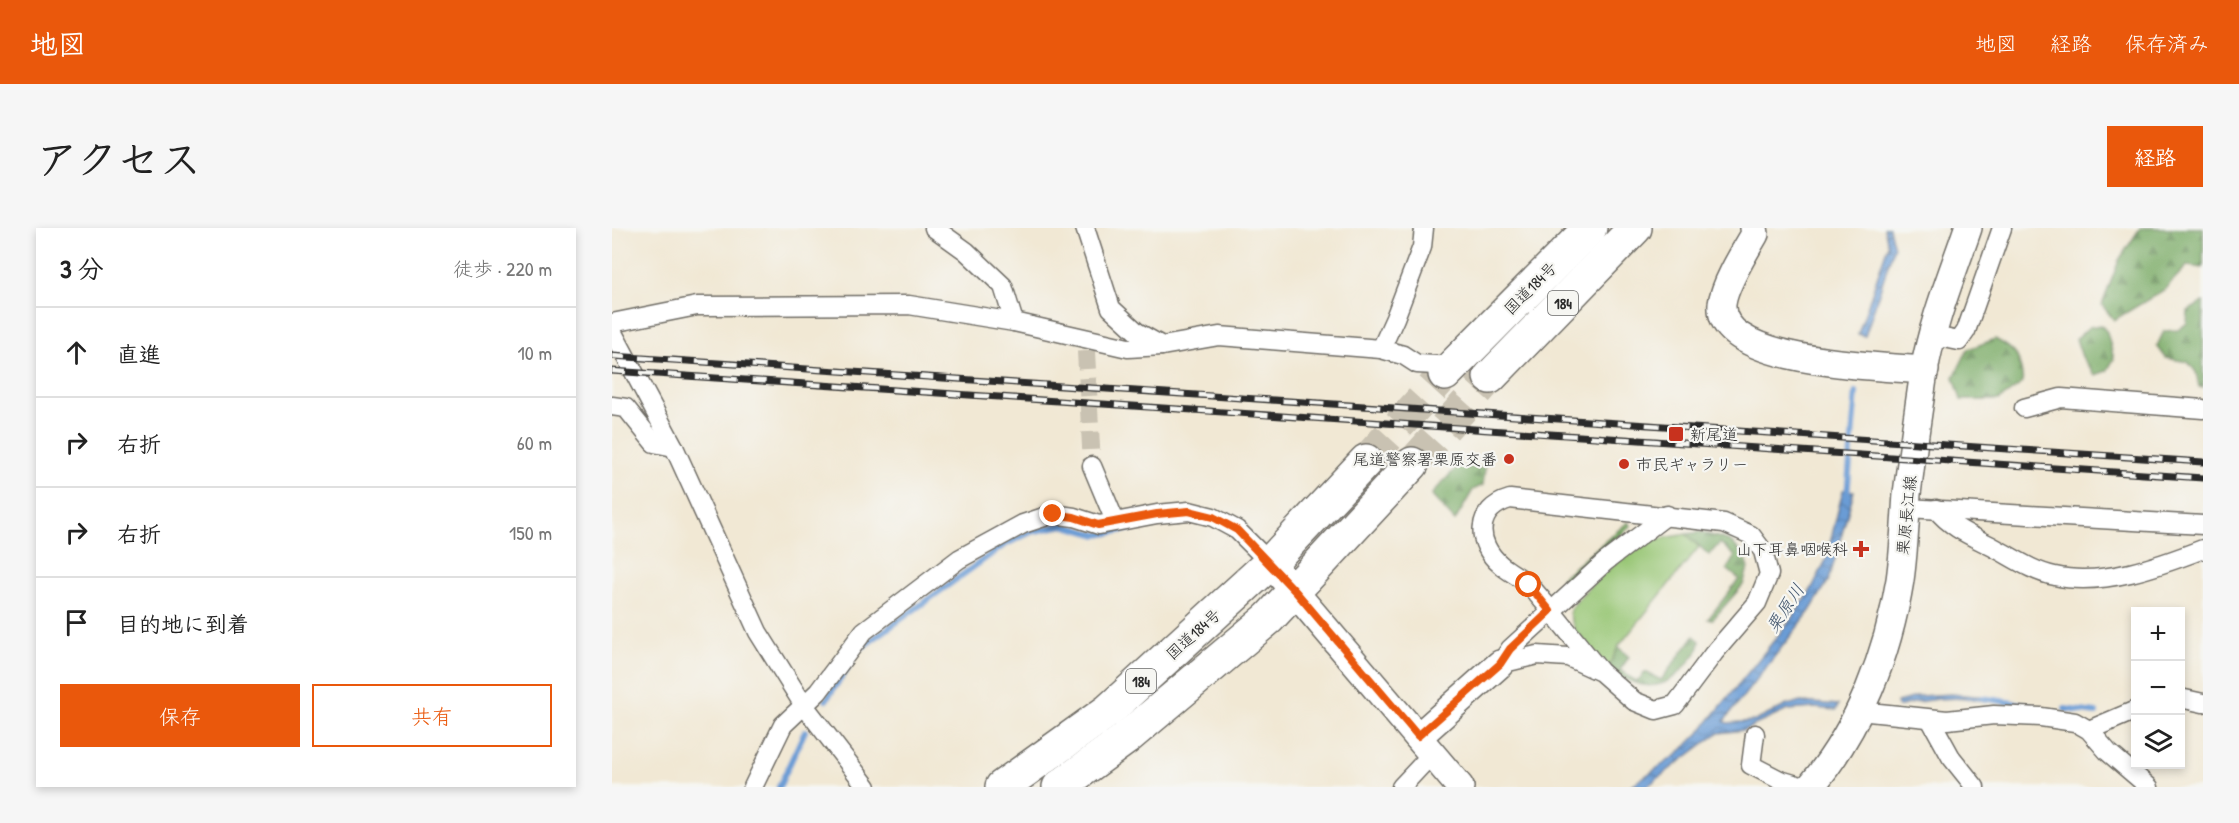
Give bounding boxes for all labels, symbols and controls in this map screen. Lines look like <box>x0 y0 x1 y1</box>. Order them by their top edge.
text: 地図 <box>30 25 86 63</box>
text: 地図 <box>1975 29 2017 58</box>
text: 経路 <box>2050 29 2092 58</box>
text: 保存済み <box>2125 29 2209 58</box>
button: 経路 <box>2107 126 2203 187</box>
text: アクセス <box>36 130 201 187</box>
text: 3 分 <box>60 251 104 286</box>
text: 徒歩 · 220 m <box>453 255 552 282</box>
street label: 国道184号 <box>1499 257 1561 319</box>
road number: 184 <box>1548 291 1578 315</box>
icon: ahead <box>60 336 93 369</box>
text: 直進 <box>117 339 161 369</box>
text: 10 m <box>518 339 552 366</box>
place label: 新尾道 <box>1690 423 1738 445</box>
marker: 新尾道 <box>1667 425 1685 443</box>
icon: right <box>60 426 93 459</box>
text: 右折 <box>117 429 161 459</box>
text: 60 m <box>517 429 552 456</box>
place label: 尾道警察署栗原交番 <box>1353 448 1497 470</box>
marker: 尾道警察署栗原交番 <box>1502 452 1516 466</box>
place label: 市民ギャラリー <box>1636 453 1748 475</box>
marker: 市民ギャラリー <box>1617 457 1631 471</box>
street label: 栗原長江線 <box>1891 474 1921 556</box>
route end <box>1039 500 1065 526</box>
icon: right <box>60 516 93 549</box>
text: 右折 <box>117 519 161 549</box>
text: 150 m <box>509 519 552 546</box>
place label: 山下耳鼻咽喉科 <box>1736 538 1848 560</box>
marker: 山下耳鼻咽喉科 <box>1852 540 1870 558</box>
route start <box>1515 571 1541 597</box>
water label: 栗原川 <box>1760 579 1810 637</box>
street label: 国道184号 <box>1161 603 1225 665</box>
icon: arrive <box>60 606 93 639</box>
map controls <box>2131 607 2185 769</box>
button: + <box>2131 607 2185 661</box>
text: 目的地に到着 <box>117 609 249 639</box>
button: − <box>2131 661 2185 715</box>
road number: 184 <box>1126 669 1156 693</box>
button: 保存 <box>60 684 300 747</box>
button: 共有 <box>312 684 552 747</box>
button: layers <box>2131 715 2185 769</box>

